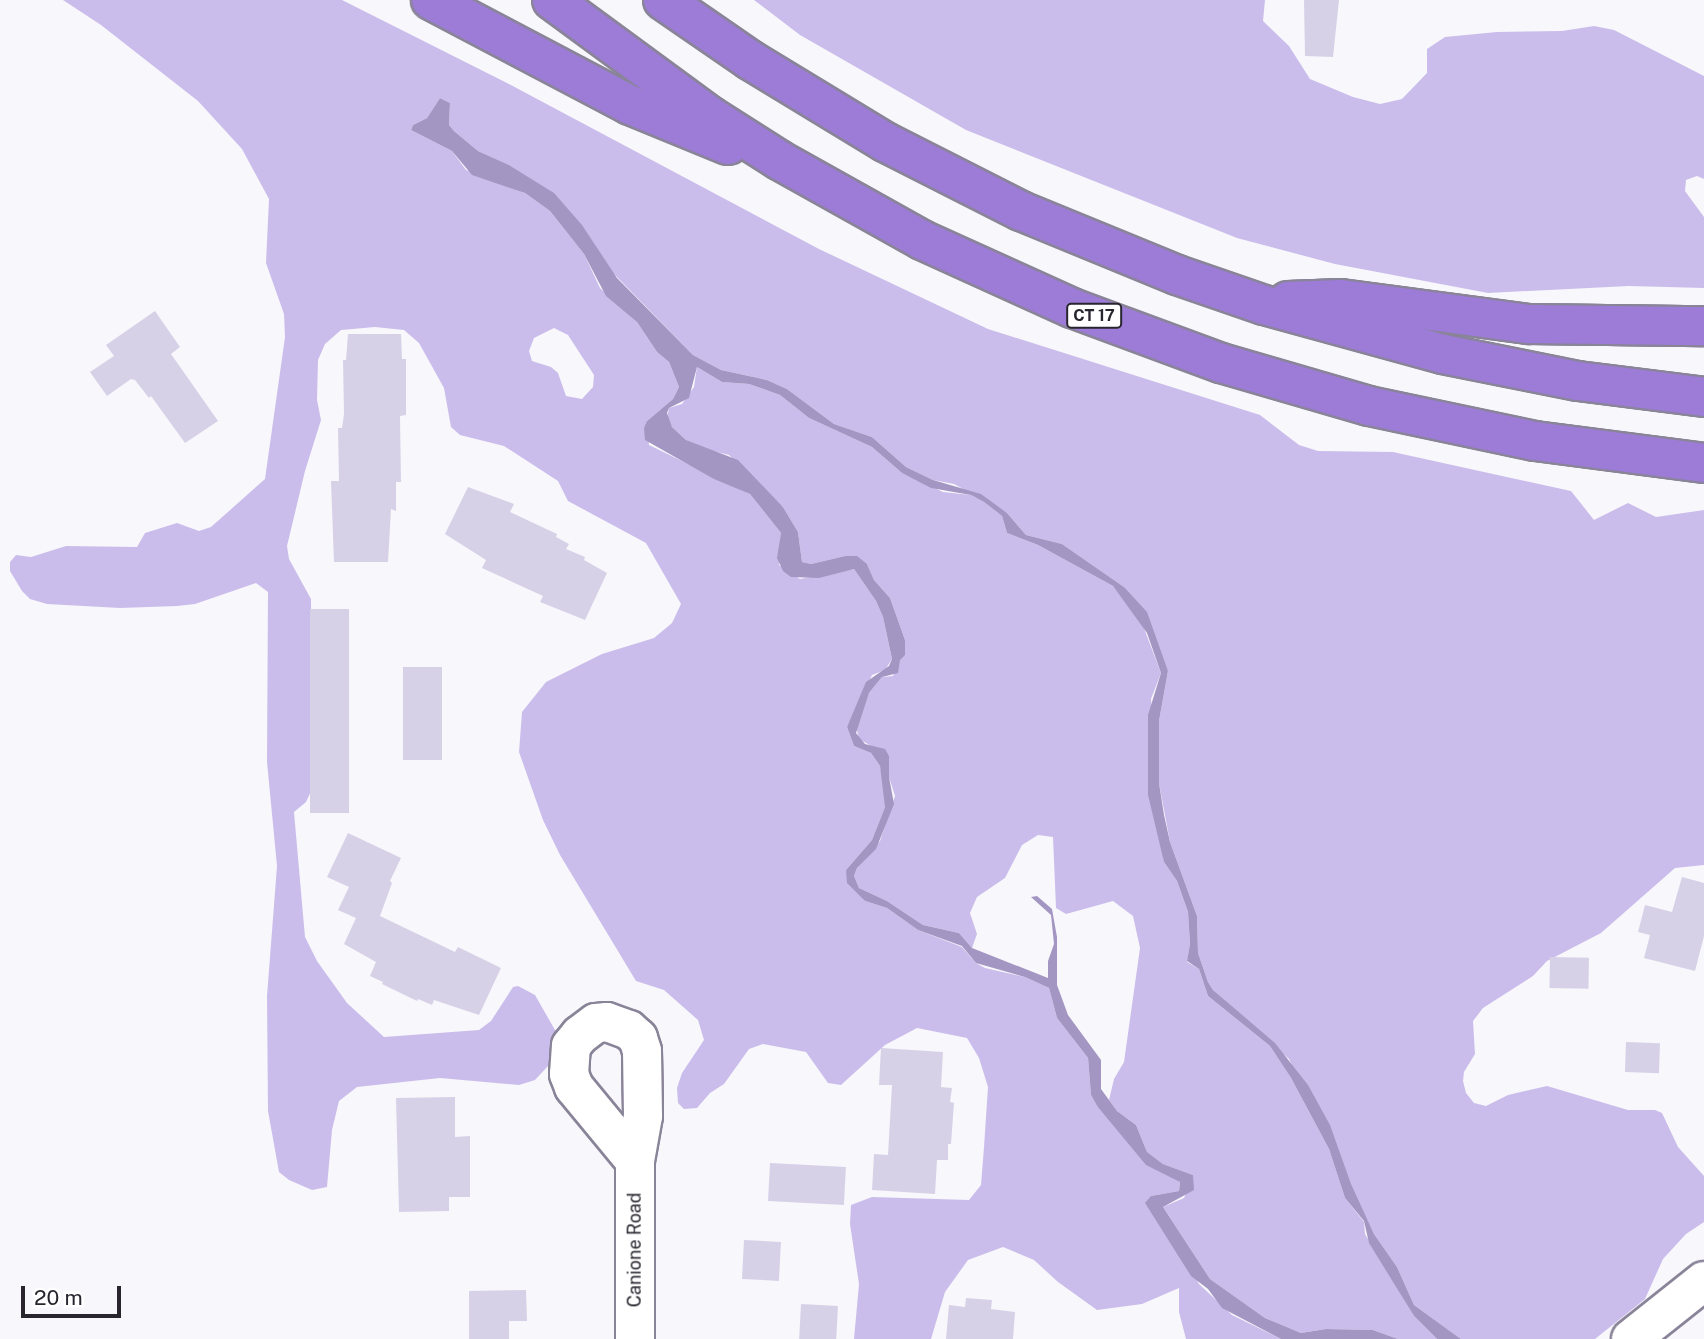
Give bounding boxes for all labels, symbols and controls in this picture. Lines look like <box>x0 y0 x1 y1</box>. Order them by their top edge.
road number: CT 17 <box>1066 304 1122 328</box>
street label: Canione Road <box>624 1193 646 1307</box>
scale bar <box>24 1272 124 1316</box>
text: 20 m <box>34 1285 83 1310</box>

